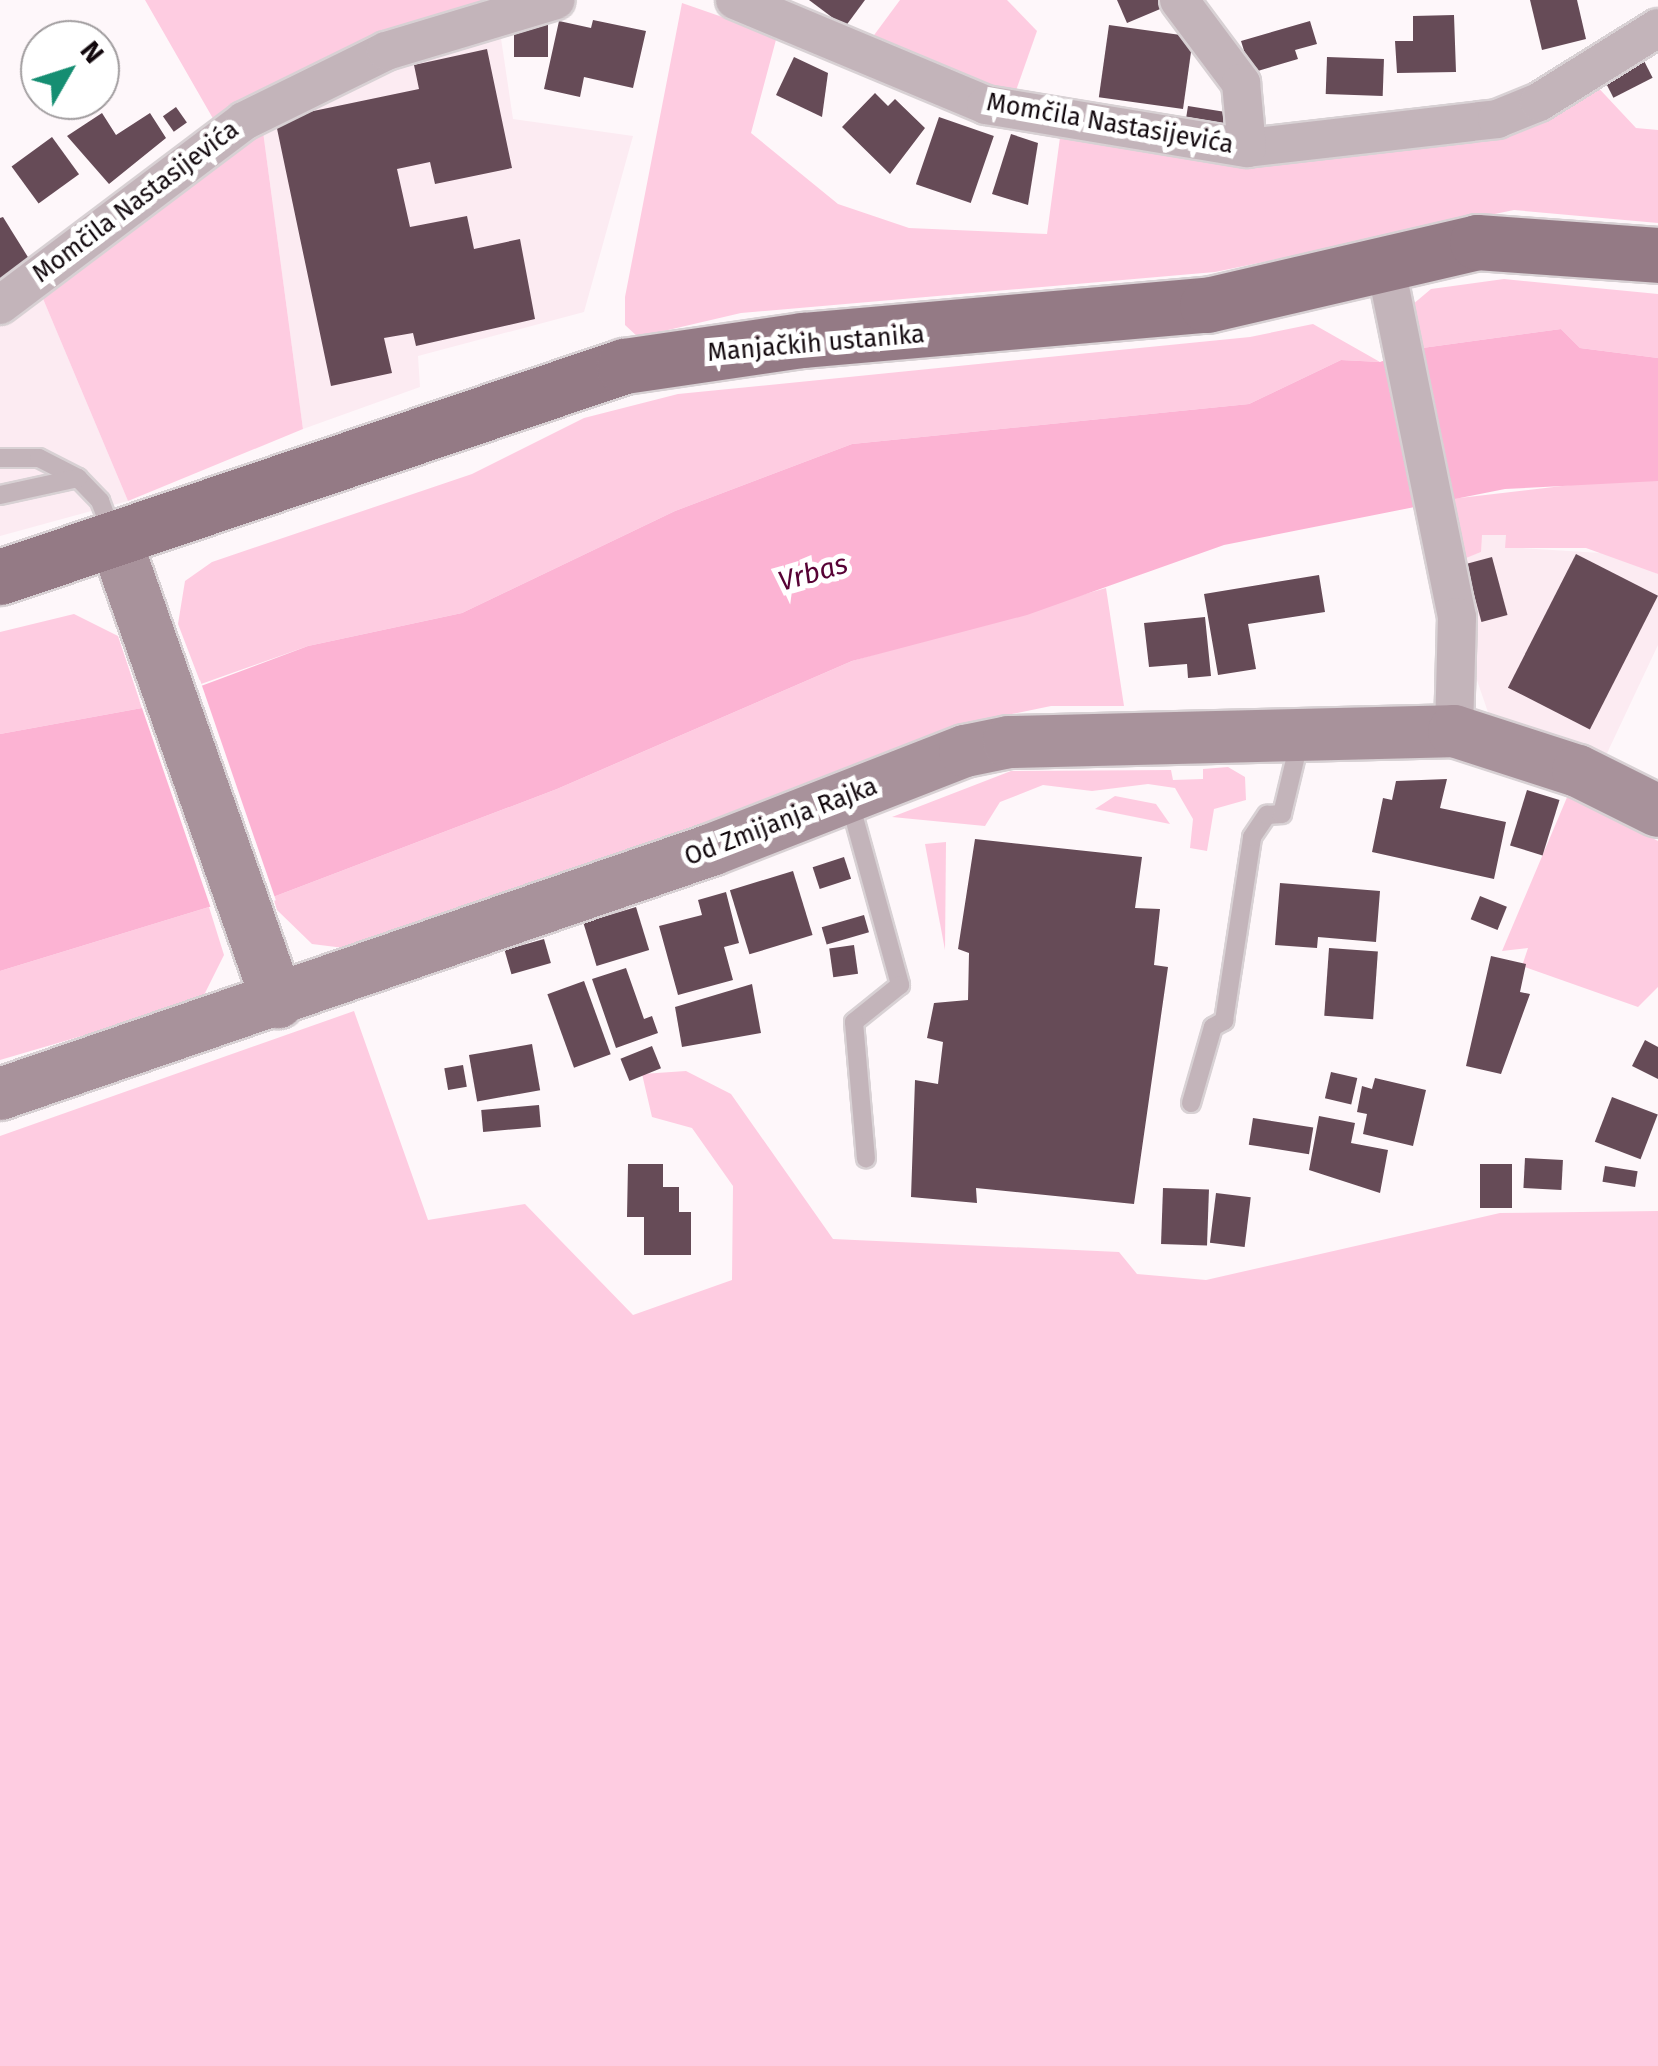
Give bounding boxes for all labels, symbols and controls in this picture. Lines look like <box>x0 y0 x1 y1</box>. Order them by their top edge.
north arrow <box>20 20 120 120</box>
text: N <box>73 34 111 70</box>
street label: Momčila Nastasijevića <box>984 88 1236 160</box>
street label: Momčila Nastasijevića <box>27 115 245 289</box>
street label: Manjačkih ustanika <box>706 320 926 368</box>
water label: Vrbas <box>774 547 852 599</box>
street label: Od Zmijanja Rajka <box>681 771 881 873</box>

